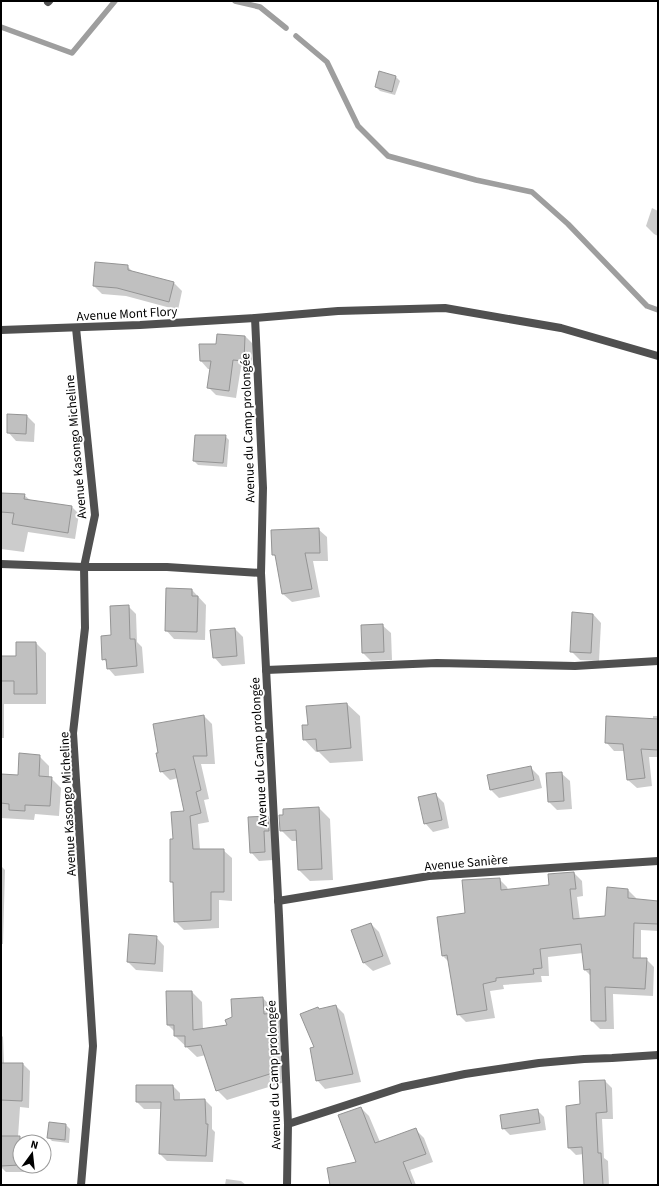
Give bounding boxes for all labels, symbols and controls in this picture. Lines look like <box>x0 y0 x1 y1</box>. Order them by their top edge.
street label: Avenue Mont Flory <box>76 302 178 326</box>
street label: Avenue du Camp prolongée <box>236 353 260 503</box>
street label: Avenue Kasongo Micheline <box>61 374 91 520</box>
street label: Avenue du Camp prolongée <box>246 677 272 827</box>
street label: Avenue Kasongo Micheline <box>55 731 81 877</box>
street label: Avenue Sanière <box>424 850 509 876</box>
street label: Avenue du Camp prolongée <box>262 1000 286 1150</box>
north arrow <box>12 1134 52 1174</box>
text: N <box>29 1137 40 1153</box>

